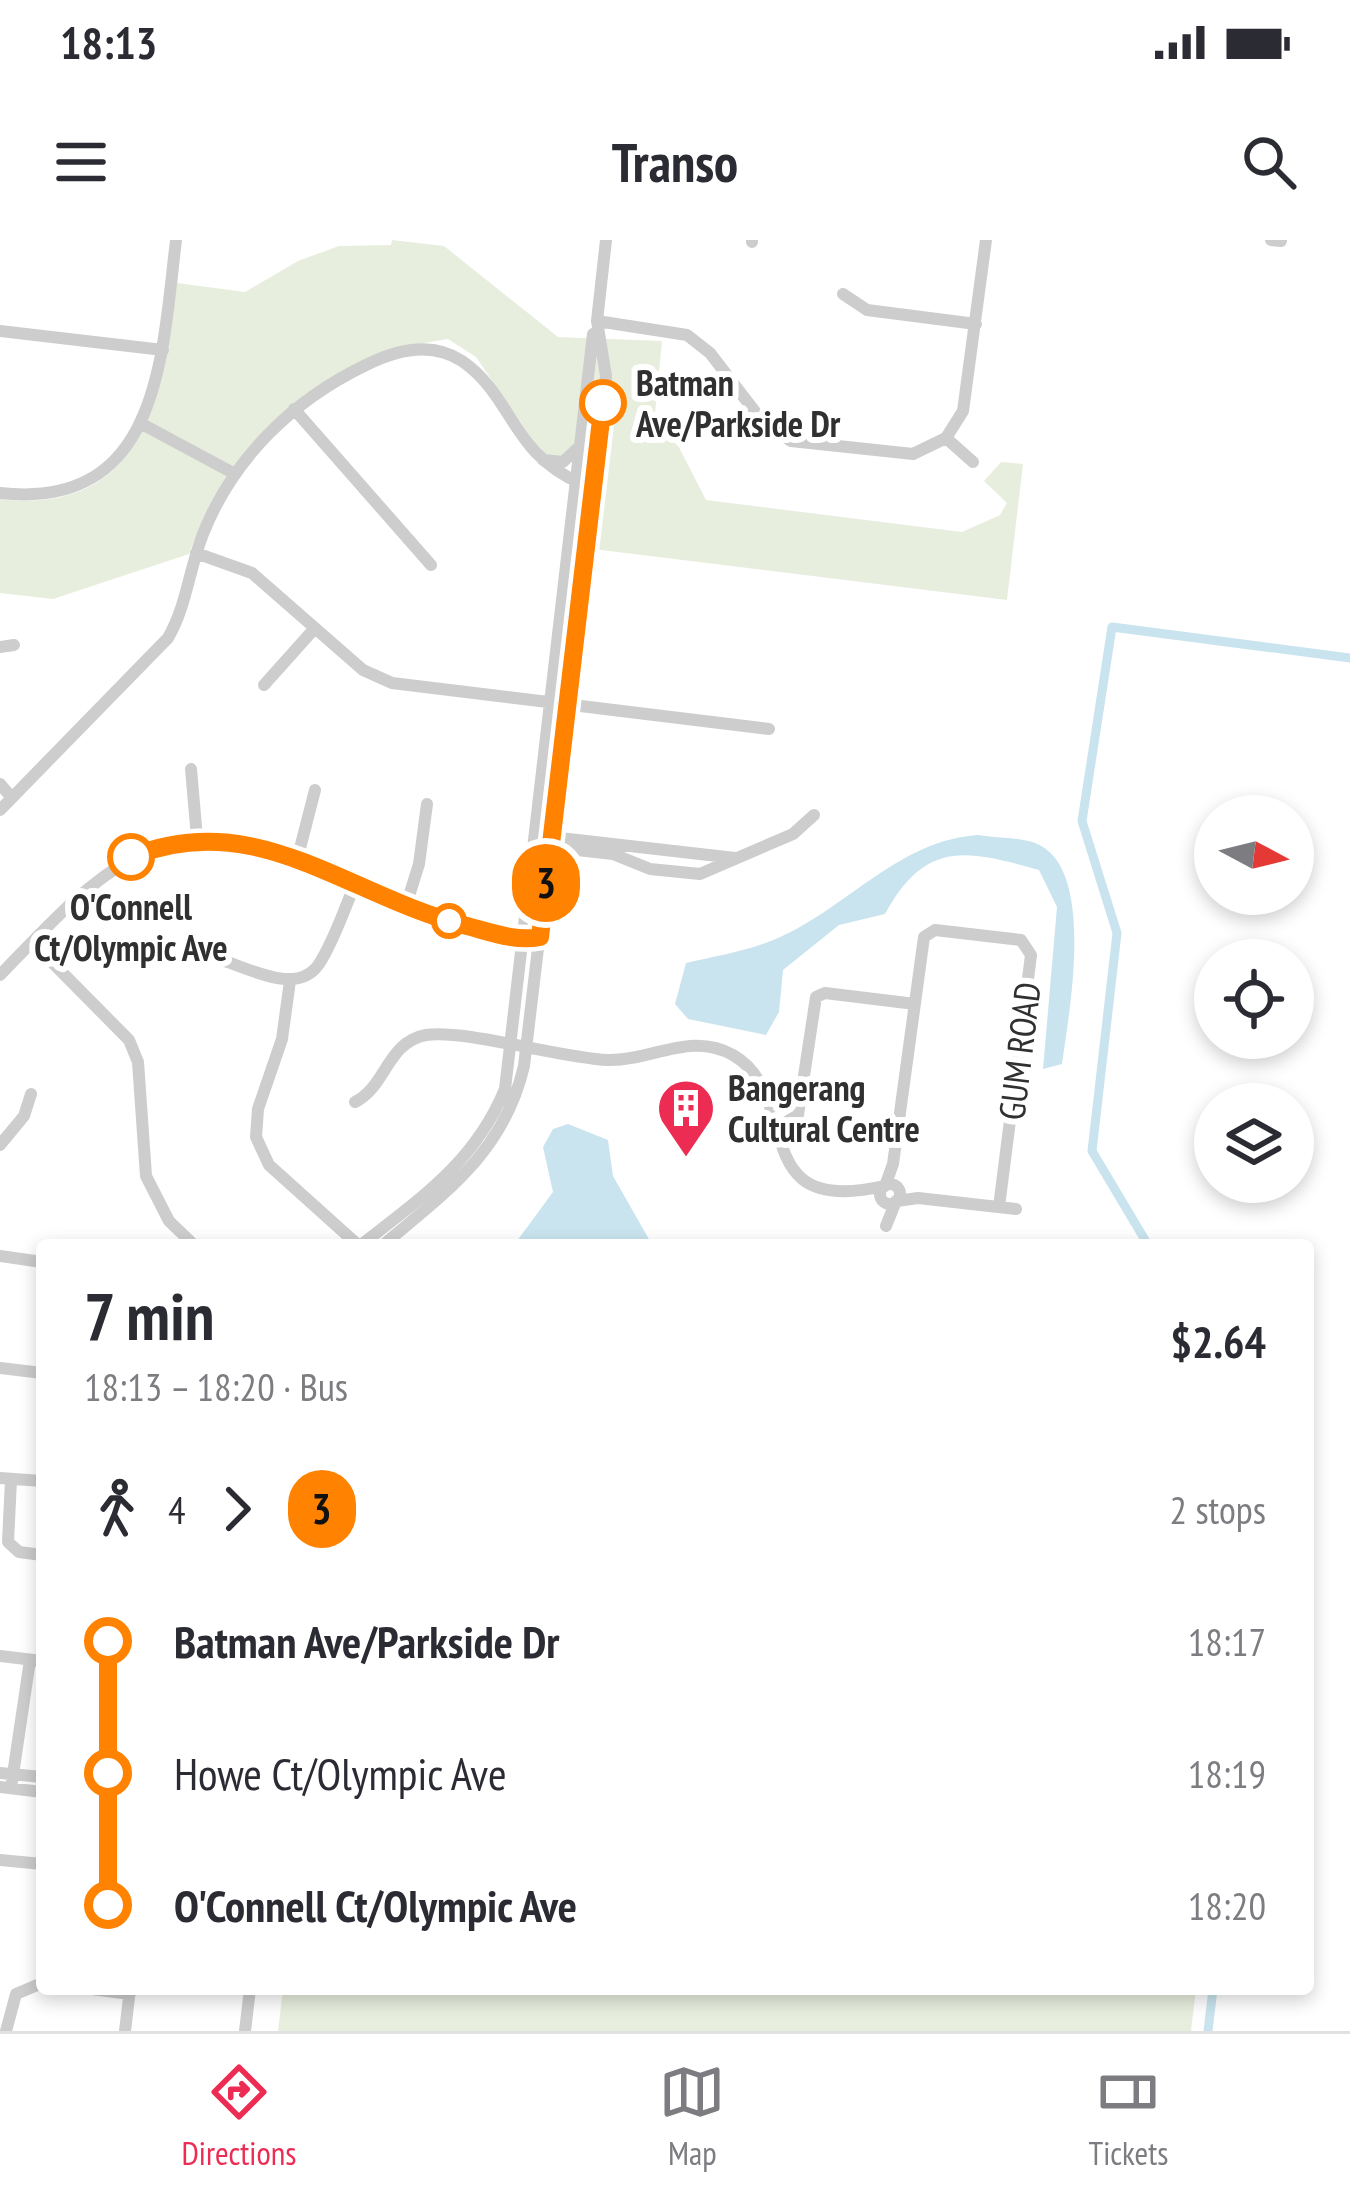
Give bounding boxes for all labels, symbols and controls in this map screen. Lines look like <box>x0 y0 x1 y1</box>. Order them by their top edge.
text: 18:13 <box>60 13 157 71</box>
text: Transo <box>612 127 738 197</box>
icon: menu <box>48 129 114 195</box>
icon: search <box>1236 129 1302 195</box>
place label: Batman Ave/Parkside Dr <box>635 359 841 447</box>
marker: Batman Ave/Parkside Dr <box>581 381 625 425</box>
north arrow <box>1194 795 1314 915</box>
map controls <box>1194 795 1314 1203</box>
marker: O'Connell Ct/Olympic Ave <box>109 835 153 879</box>
line badge: 3 <box>507 844 585 922</box>
text: 3 <box>536 855 556 910</box>
place label: O'Connell Ct/Olympic Ave <box>34 883 228 971</box>
unlabelled marker <box>433 905 465 937</box>
button: locate <box>1194 939 1314 1059</box>
street label: GUM ROAD <box>987 980 1051 1122</box>
place label: Bangerang Cultural Centre <box>728 1064 920 1152</box>
building icon: Bangerang Cultural Centre <box>655 1077 717 1159</box>
button: layers <box>1194 1083 1314 1203</box>
text: 7 min <box>84 1273 214 1358</box>
text: $2.64 <box>1170 1312 1266 1370</box>
text: 18:13 – 18:20 · Bus <box>84 1361 348 1412</box>
icon: walk <box>84 1476 150 1542</box>
icon: forward <box>204 1476 270 1542</box>
text: 3 <box>312 1481 332 1536</box>
text: 4 <box>168 1484 186 1535</box>
text: 2 stops <box>1170 1484 1266 1535</box>
text: Batman Ave/Parkside Dr <box>174 1612 559 1670</box>
text: 18:17 <box>1188 1616 1266 1667</box>
text: Howe Ct/Olympic Ave <box>174 1744 507 1802</box>
text: 18:19 <box>1188 1748 1266 1799</box>
text: O'Connell Ct/Olympic Ave <box>174 1876 577 1934</box>
text: 18:20 <box>1188 1880 1266 1931</box>
tab: Directions <box>182 2059 296 2174</box>
tab: Map <box>659 2059 725 2174</box>
tab: Tickets <box>1088 2059 1168 2174</box>

